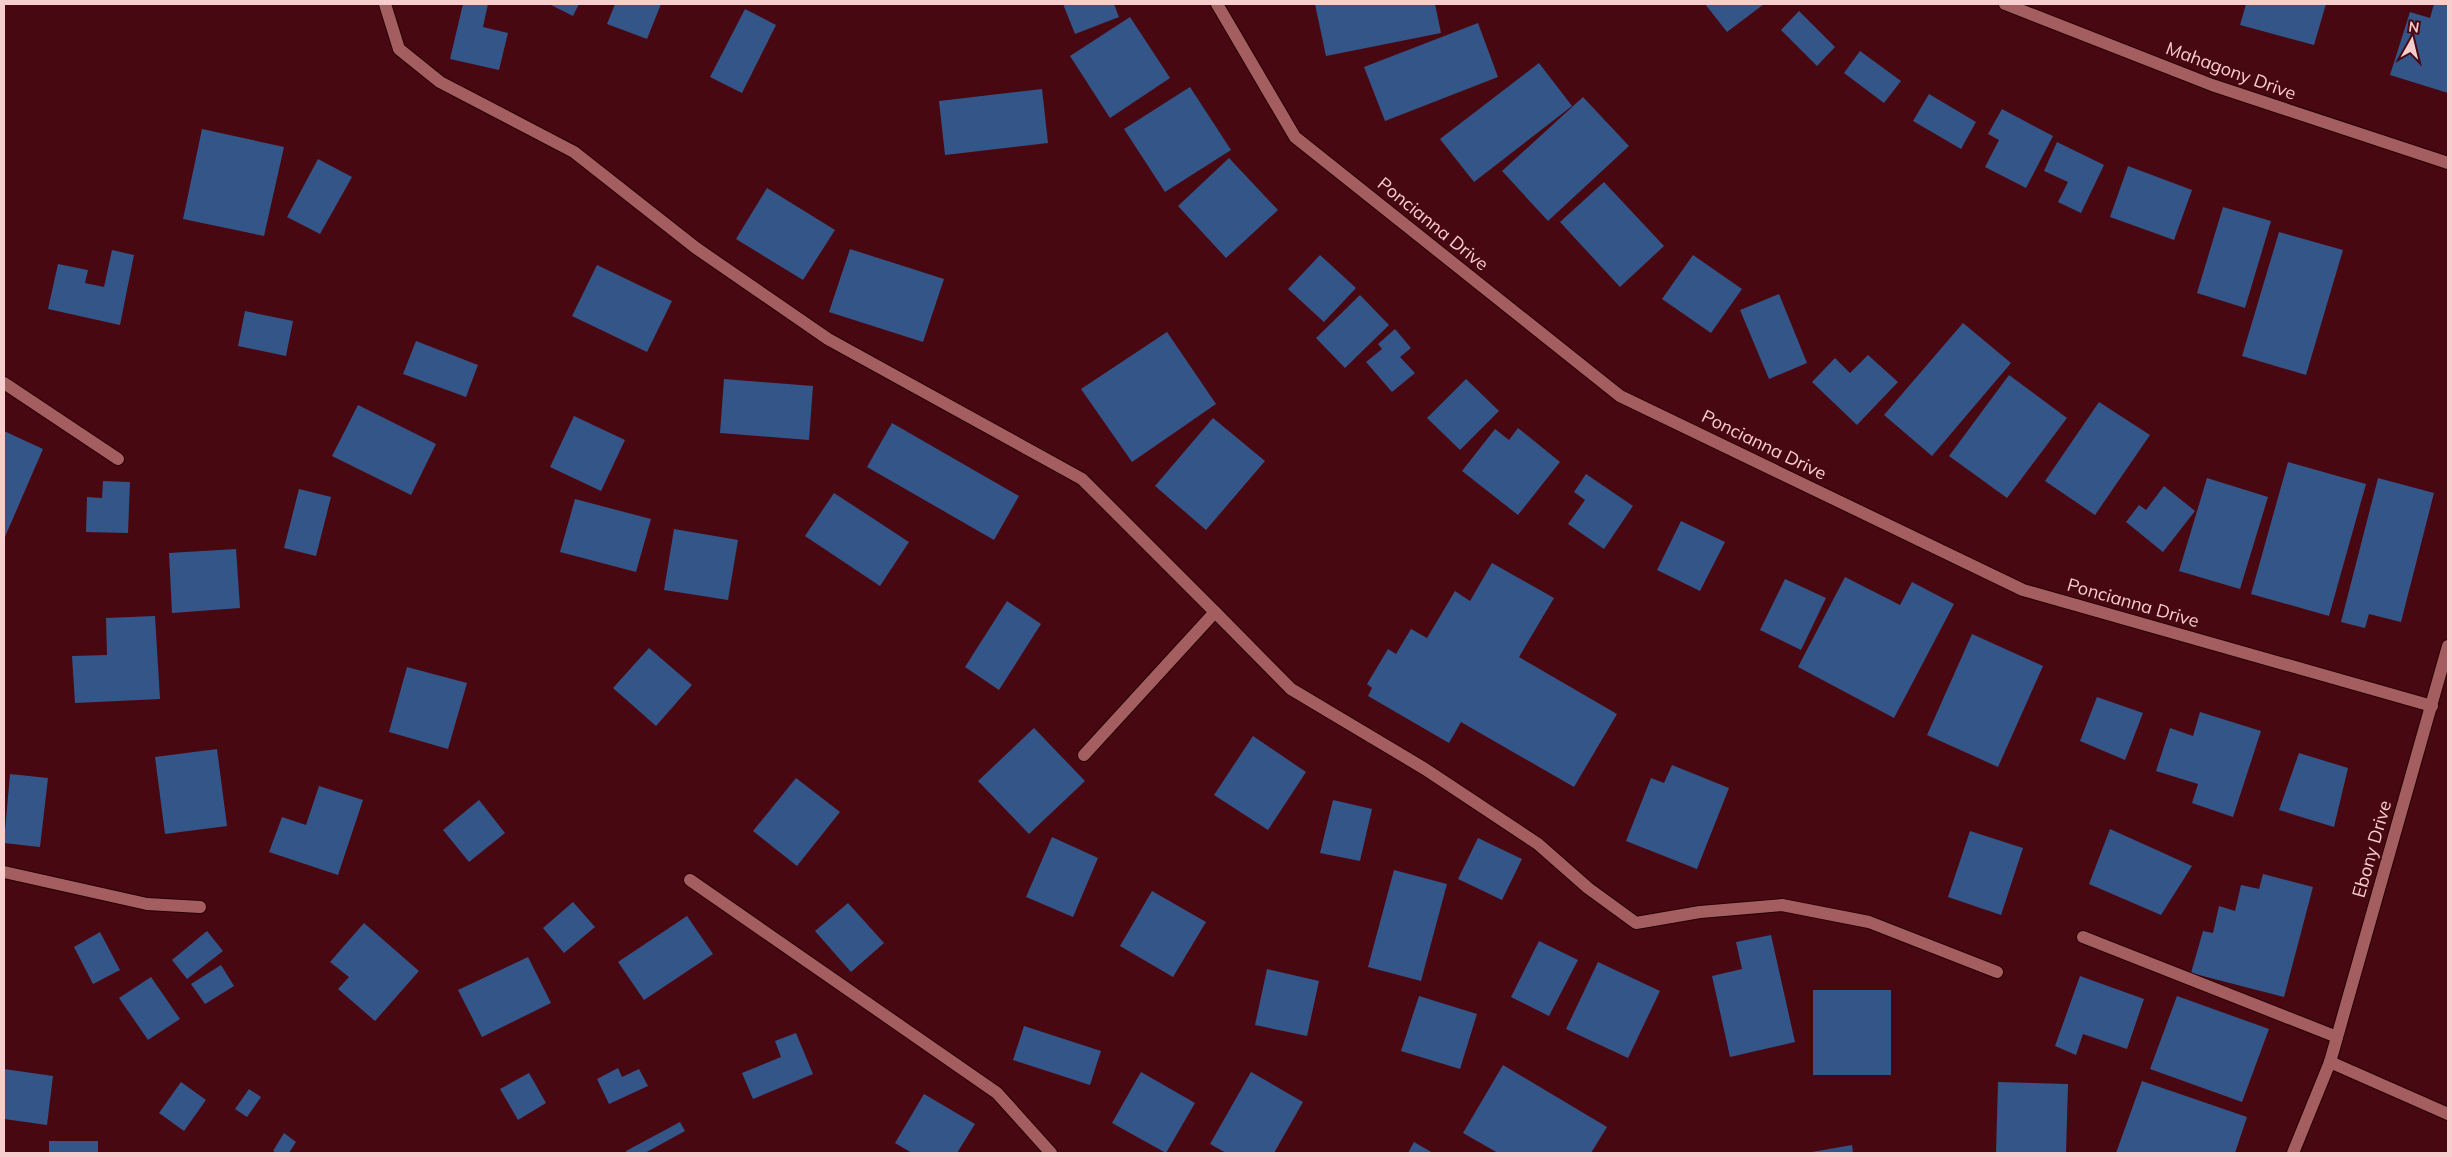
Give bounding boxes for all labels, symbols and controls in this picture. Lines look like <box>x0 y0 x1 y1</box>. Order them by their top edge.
north arrow <box>2387 15 2437 65</box>
text: N <box>2407 17 2420 37</box>
street label: Mahagony Drive <box>2163 36 2299 105</box>
street label: Poncianna Drive <box>1373 172 1493 275</box>
street label: Poncianna Drive <box>1698 404 1830 485</box>
street label: Poncianna Drive <box>2064 573 2202 632</box>
street label: Ebony Drive <box>2347 798 2396 900</box>

